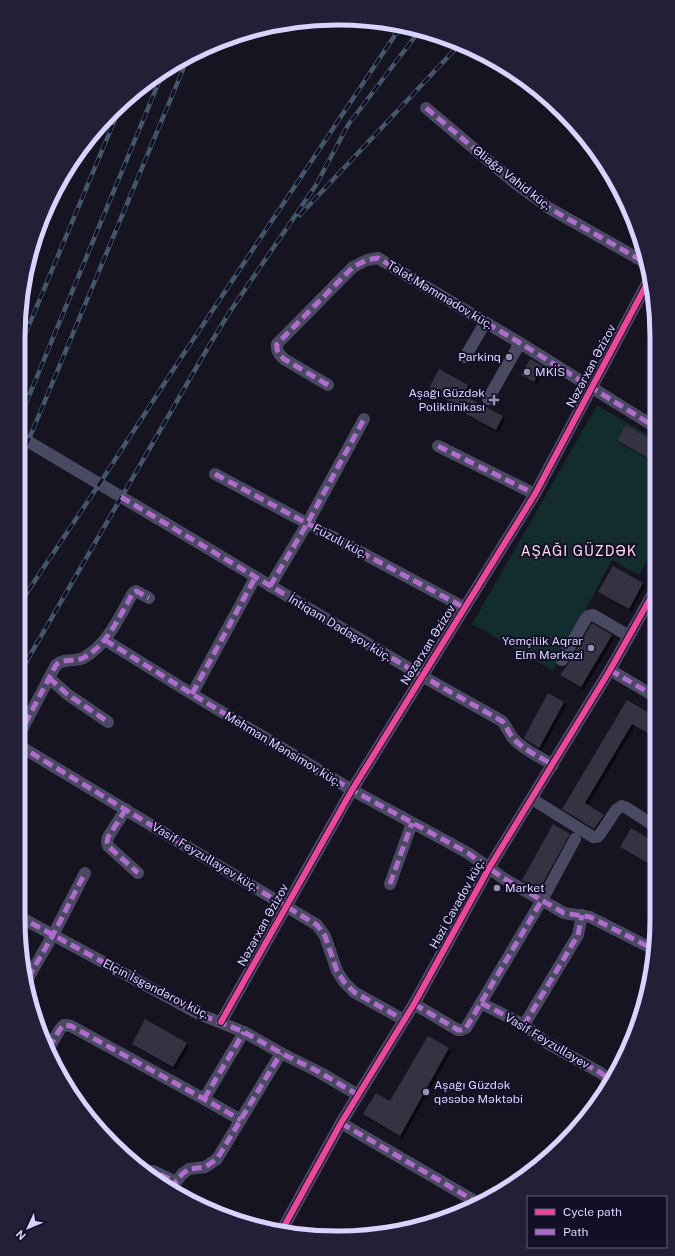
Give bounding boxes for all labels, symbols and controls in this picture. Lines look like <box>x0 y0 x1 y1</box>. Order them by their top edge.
street label: Əliağa Vahid küç. <box>470 143 554 213</box>
street label: Tələt Məmmədov küç. <box>385 258 495 332</box>
street label: Nəzərxan Əzizov <box>563 322 619 410</box>
place label: Parkinq <box>458 350 501 364</box>
marker: Parkinq <box>504 352 514 362</box>
place label: MKİS <box>535 365 565 379</box>
marker: MKİS <box>522 367 532 377</box>
place label: Aşağı Güzdək Poliklinikası <box>408 386 485 414</box>
marker: Aşağı Güzdək Poliklinikası <box>488 394 500 406</box>
street label: Füzuli küç. <box>311 521 369 561</box>
district label: AŞAĞI GÜZDƏK <box>521 541 637 559</box>
street label: İntiqam Dadaşov küç. <box>286 592 394 664</box>
street label: Nəzərxan Əzizov <box>398 602 458 688</box>
place label: Yemçilik Aqrar Elm Mərkəzi <box>502 634 583 662</box>
marker: Yemçilik Aqrar Elm Mərkəzi <box>586 643 596 653</box>
street label: Mehman Mənsimov küç. <box>222 709 344 789</box>
street label: Vasif Feyzullayev küç. <box>149 820 261 894</box>
street label: Həzi Cavadov küç. <box>427 857 487 951</box>
street label: Nəzərxan Əzizov <box>235 881 291 969</box>
place label: Market <box>505 881 545 895</box>
marker: Market <box>492 883 502 893</box>
street label: Elçin İsgəndərov küç. <box>101 956 211 1022</box>
street label: Vasif Feyzullayev <box>502 1010 592 1072</box>
place label: Aşağı Güzdək qəsəbə Məktəbi <box>434 1078 523 1106</box>
marker: Aşağı Güzdək qəsəbə Məktəbi <box>421 1087 431 1097</box>
legend <box>527 1196 667 1248</box>
text: Cycle path <box>563 1205 622 1219</box>
north arrow <box>8 1208 48 1248</box>
text: Path <box>563 1225 589 1239</box>
text: N <box>14 1228 28 1242</box>

